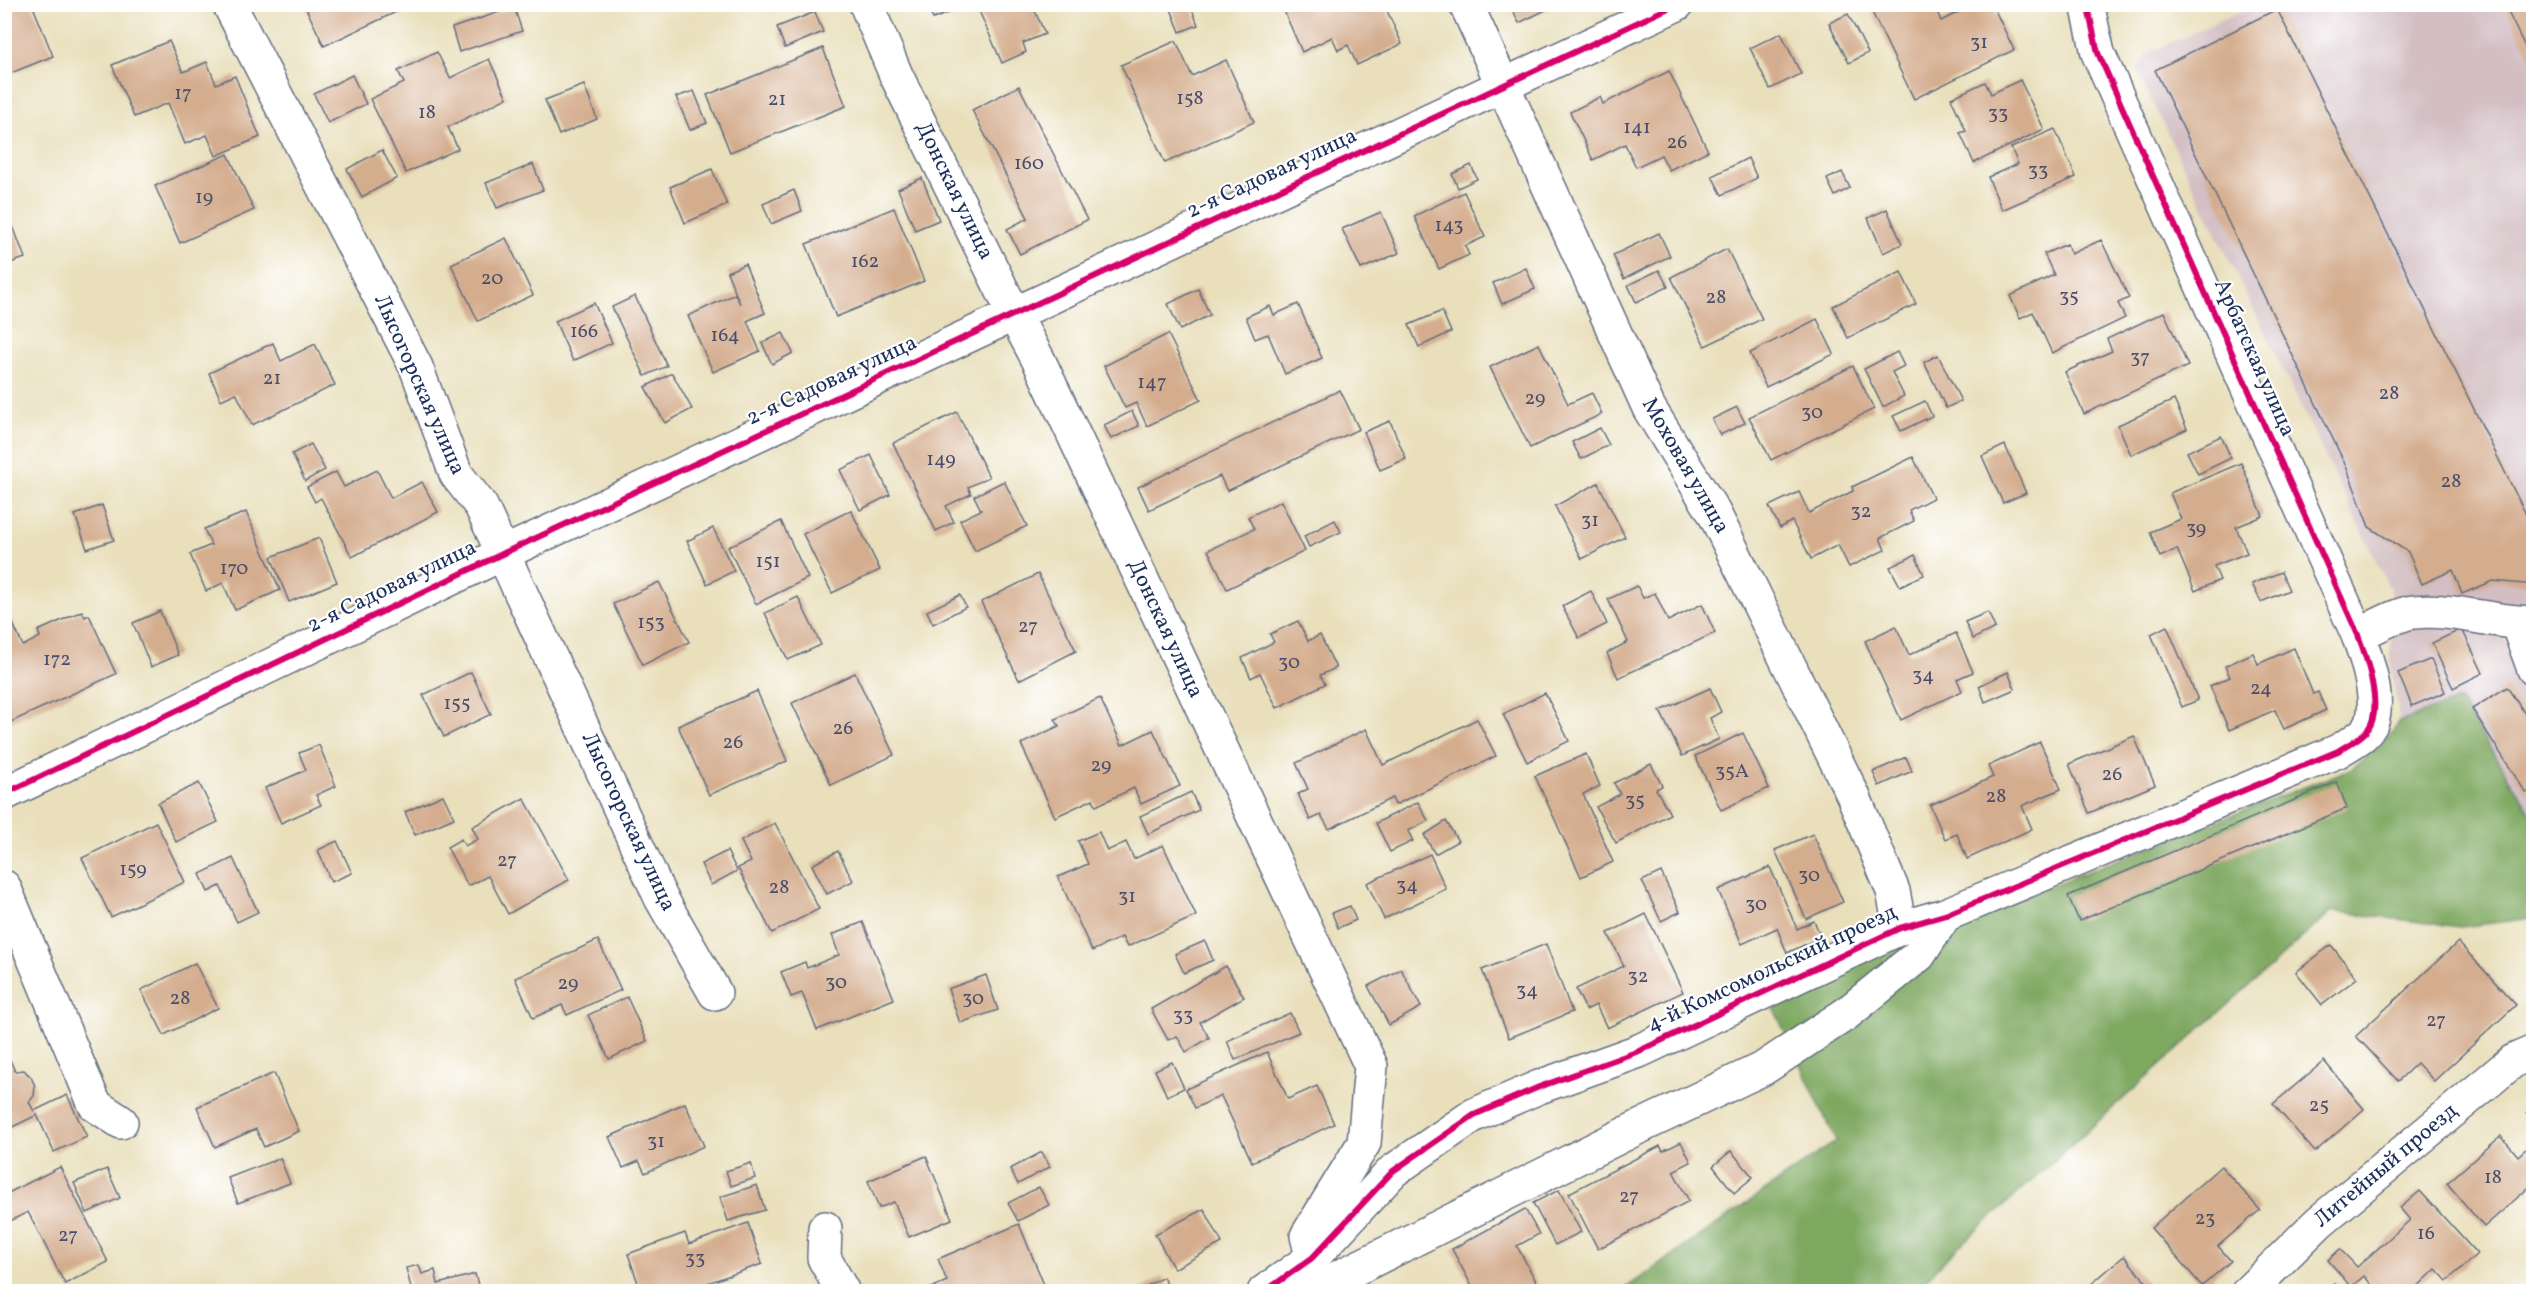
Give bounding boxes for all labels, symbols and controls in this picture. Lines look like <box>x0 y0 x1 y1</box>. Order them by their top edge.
house number: 31 <box>1970 29 1988 57</box>
house number: 17 <box>174 80 192 108</box>
house number: 158 <box>1176 85 1204 113</box>
house number: 21 <box>768 86 786 114</box>
house number: 18 <box>418 99 436 127</box>
house number: 33 <box>1988 100 2008 128</box>
house number: 141 <box>1623 114 1651 142</box>
street label: Донская улица <box>907 117 1001 265</box>
street label: 2-я Садовая улица <box>1182 121 1362 227</box>
house number: 26 <box>1667 129 1687 157</box>
house number: 160 <box>1014 150 1044 178</box>
house number: 33 <box>2028 157 2048 185</box>
house number: 19 <box>195 184 213 212</box>
house number: 143 <box>1434 212 1464 240</box>
house number: 162 <box>851 248 879 276</box>
house number: 20 <box>481 265 503 293</box>
street label: Арбатская улица <box>2205 274 2303 442</box>
house number: 35 <box>2059 283 2079 311</box>
house number: 28 <box>1706 284 1726 312</box>
street label: Лысогорская улица <box>365 290 473 480</box>
house number: 166 <box>570 318 598 346</box>
house number: 164 <box>710 322 740 350</box>
street label: 2-я Садовая улица <box>742 328 922 434</box>
house number: 37 <box>2130 344 2150 372</box>
house number: 21 <box>263 365 281 393</box>
house number: 147 <box>1137 369 1167 397</box>
house number: 28 <box>2379 380 2399 408</box>
house number: 29 <box>1525 385 1545 413</box>
street label: Моховая улица <box>1633 392 1737 540</box>
house number: 30 <box>1801 399 1823 427</box>
house number: 149 <box>926 446 956 474</box>
house number: 28 <box>2441 468 2461 496</box>
house number: 32 <box>1851 498 1872 526</box>
house number: 31 <box>1581 507 1599 535</box>
house number: 39 <box>2186 515 2206 543</box>
street label: 2-я Садовая улица <box>302 533 482 641</box>
house number: 151 <box>755 548 781 576</box>
street label: Донская улица <box>1119 554 1211 704</box>
house number: 170 <box>220 555 248 583</box>
house number: 153 <box>637 609 665 637</box>
house number: 27 <box>1018 613 1038 641</box>
house number: 172 <box>43 646 71 674</box>
house number: 30 <box>1278 649 1300 677</box>
house number: 34 <box>1912 662 1934 690</box>
house number: 24 <box>2250 675 2272 703</box>
house number: 155 <box>444 690 471 718</box>
house number: 26 <box>833 715 853 743</box>
street label: Лысогорская улица <box>573 727 683 917</box>
house number: 26 <box>723 729 743 757</box>
house number: 29 <box>1091 752 1111 780</box>
house number: 35А <box>1715 758 1749 786</box>
house number: 26 <box>2102 761 2122 789</box>
house number: 28 <box>1986 783 2006 811</box>
house number: 35 <box>1625 787 1645 815</box>
house number: 27 <box>497 847 517 875</box>
house number: 159 <box>119 856 147 884</box>
house number: 30 <box>1798 862 1820 890</box>
house number: 34 <box>1396 872 1418 900</box>
house number: 28 <box>769 874 789 902</box>
house number: 31 <box>1118 883 1136 911</box>
house number: 30 <box>1745 891 1767 919</box>
street label: 4-й Комсомольский проезд <box>1642 897 1903 1041</box>
house number: 32 <box>1628 963 1649 991</box>
house number: 30 <box>825 969 847 997</box>
house number: 29 <box>558 970 578 998</box>
house number: 34 <box>1516 977 1538 1005</box>
house number: 28 <box>170 985 190 1013</box>
house number: 30 <box>962 985 984 1013</box>
house number: 33 <box>1173 1002 1193 1030</box>
house number: 27 <box>2426 1007 2446 1035</box>
house number: 25 <box>2309 1092 2329 1120</box>
street label: Литейный проезд <box>2307 1096 2465 1235</box>
house number: 31 <box>647 1128 665 1156</box>
house number: 18 <box>2484 1164 2502 1192</box>
house number: 27 <box>1619 1183 1639 1211</box>
house number: 23 <box>2195 1205 2215 1233</box>
house number: 16 <box>2417 1220 2435 1248</box>
house number: 27 <box>58 1222 78 1250</box>
house number: 33 <box>685 1245 705 1273</box>

